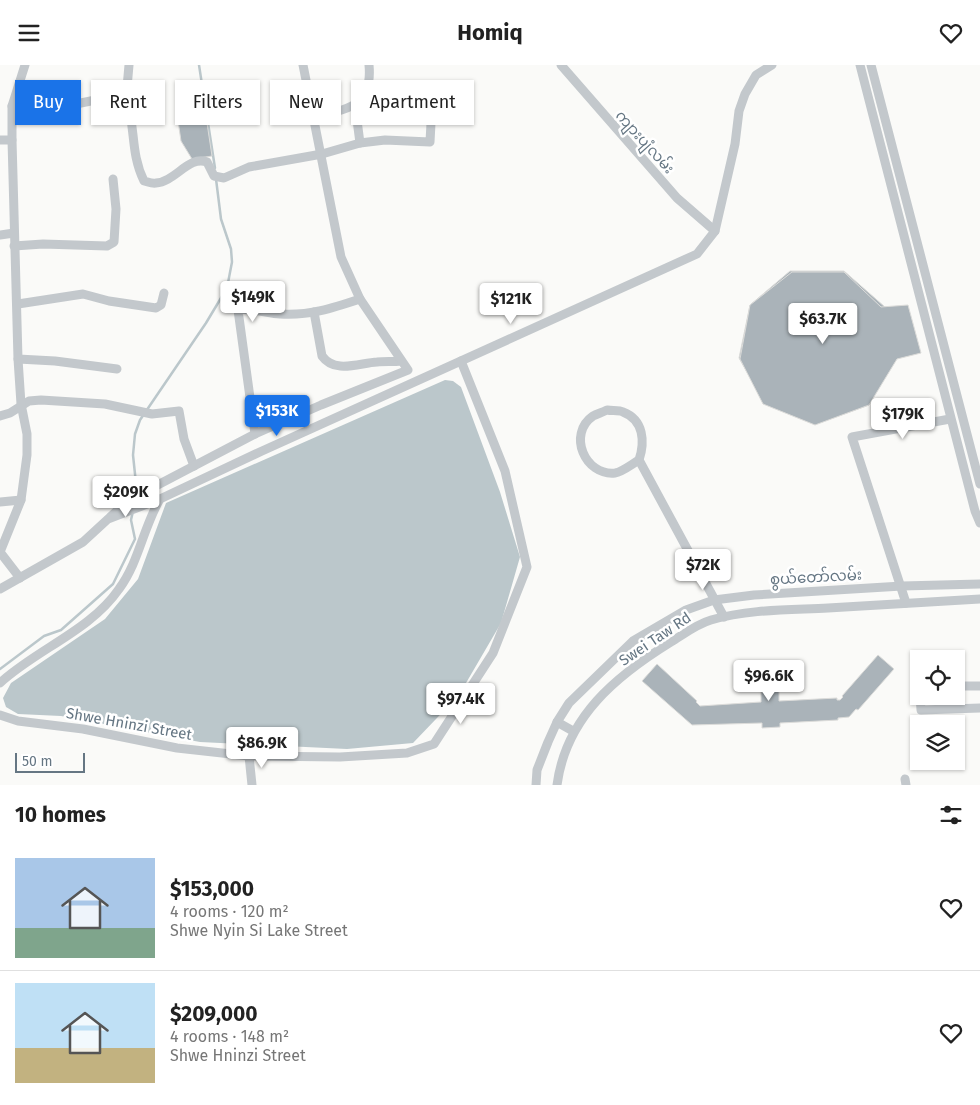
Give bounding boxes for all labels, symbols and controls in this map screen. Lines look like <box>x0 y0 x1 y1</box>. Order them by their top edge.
icon: menu <box>15 19 43 47</box>
text: Homiq <box>457 19 523 46</box>
icon: heart <box>937 19 965 47</box>
chip: Buy <box>15 80 81 125</box>
chip: Rent <box>91 80 165 125</box>
chip: Filters <box>175 80 260 125</box>
chip: New <box>270 80 341 125</box>
chip: Apartment <box>351 80 474 125</box>
street label: ကျားပျံလမ်း <box>610 106 679 179</box>
pin: $149K <box>218 281 288 323</box>
pin: $121K <box>476 283 546 325</box>
text: $149K <box>231 287 275 306</box>
text: $121K <box>490 289 532 308</box>
pin: $63.7K <box>782 303 864 345</box>
text: $63.7K <box>799 309 847 328</box>
pin: $153K <box>242 395 312 437</box>
pin: $179K <box>868 397 938 440</box>
text: $153K <box>256 401 298 420</box>
text: $179K <box>882 404 924 423</box>
pin: $209K <box>91 475 161 518</box>
text: $209K <box>103 482 149 501</box>
pin: $72K <box>673 549 733 591</box>
text: $72K <box>686 555 720 574</box>
street label: စွယ်တော်လမ်း <box>769 565 863 590</box>
street label: Swei Taw Rd <box>616 608 694 670</box>
map controls <box>910 650 965 770</box>
button: locate <box>910 650 965 705</box>
pin: $96.6K <box>728 659 810 702</box>
text: $96.6K <box>744 666 794 685</box>
pin: $97.4K <box>420 683 502 725</box>
text: $97.4K <box>437 689 485 708</box>
street label: Shwe Hninzi Street <box>65 704 194 744</box>
button: layers <box>910 715 965 770</box>
pin: $86.9K <box>221 727 303 769</box>
text: $86.9K <box>237 733 287 752</box>
scale bar <box>15 750 85 773</box>
text: 50 m <box>22 753 53 770</box>
icon: filters <box>937 801 965 829</box>
text: 10 homes <box>15 802 106 828</box>
text: $153,000 <box>170 876 254 902</box>
icon: home <box>55 878 115 938</box>
icon: heart <box>937 894 965 922</box>
text: 4 rooms · 120 m² <box>170 902 289 921</box>
text: Shwe Nyin Si Lake Street <box>170 921 348 940</box>
text: $209,000 <box>170 1001 258 1027</box>
icon: home <box>55 1003 115 1063</box>
icon: heart <box>937 1019 965 1047</box>
text: 4 rooms · 148 m² <box>170 1027 289 1046</box>
text: Shwe Hninzi Street <box>170 1046 306 1065</box>

